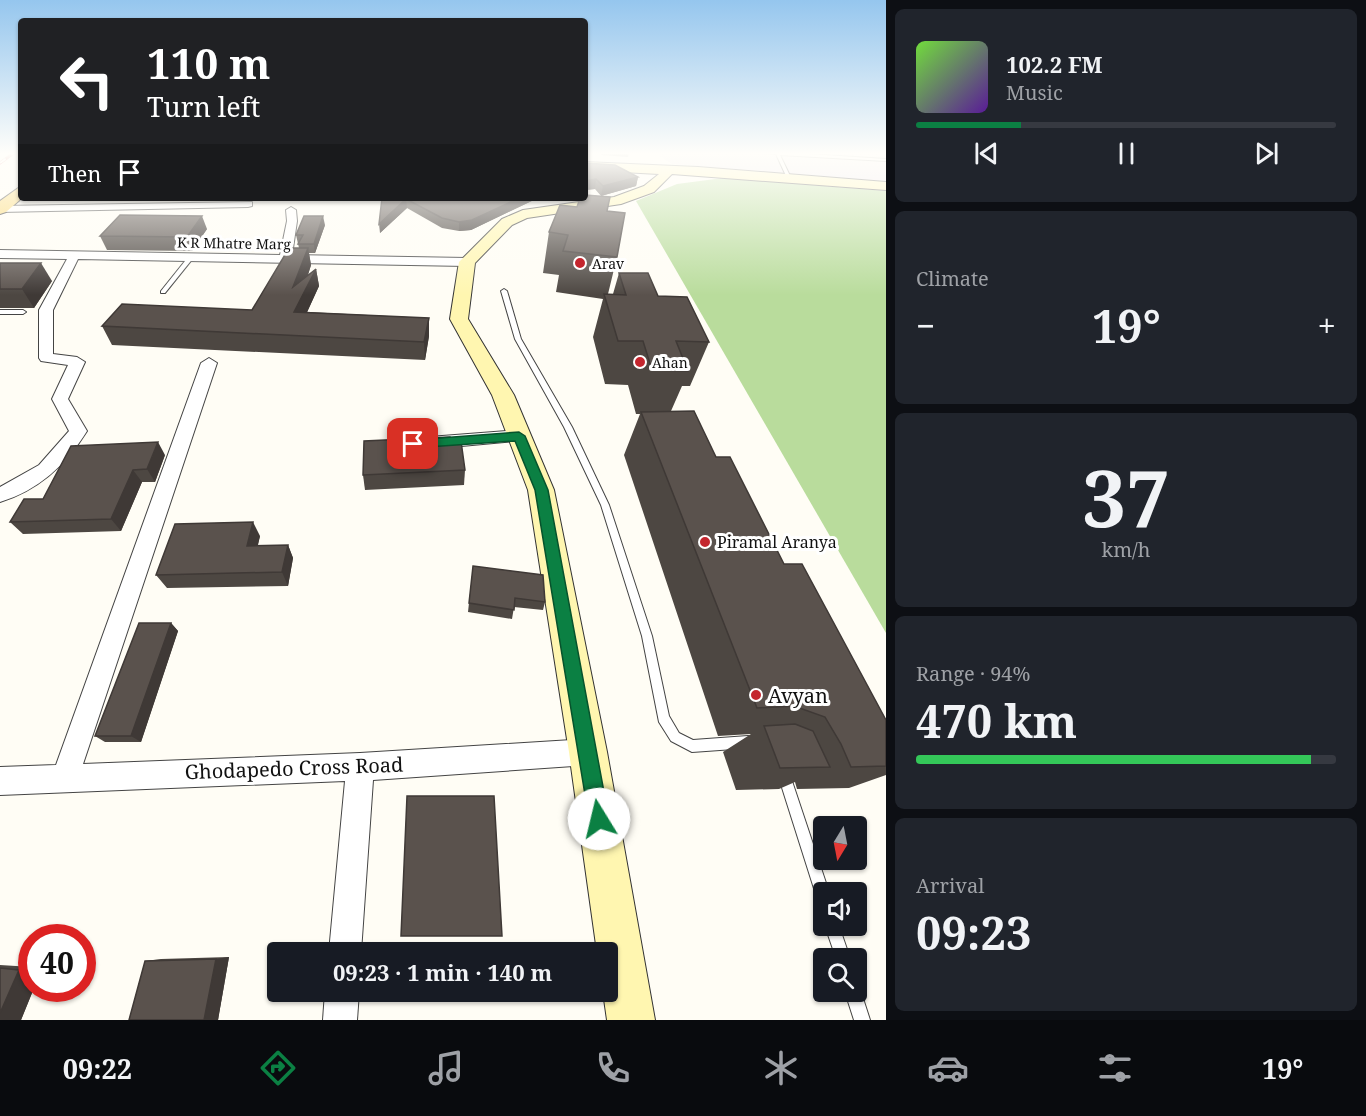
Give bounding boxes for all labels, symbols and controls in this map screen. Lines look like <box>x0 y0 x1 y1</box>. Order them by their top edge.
text: 110 m <box>147 34 271 91</box>
icon: left <box>48 42 126 120</box>
text: 102.2 FM <box>1006 49 1103 79</box>
text: Music <box>1006 79 1063 106</box>
text: Turn left <box>147 88 260 125</box>
icon: previous <box>970 137 1003 170</box>
icon: pause <box>1110 137 1143 170</box>
icon: next <box>1250 137 1283 170</box>
icon: arrive <box>113 156 146 189</box>
text: Then <box>48 158 101 188</box>
street label: K R Mhatre Marg <box>177 233 292 254</box>
place label: Arav <box>592 254 625 273</box>
marker: Arav <box>573 256 587 270</box>
text: Climate <box>916 265 989 292</box>
text: 19° <box>1092 295 1161 356</box>
text: − <box>916 303 935 348</box>
text: + <box>1318 303 1336 348</box>
place label: Ahan <box>652 353 688 372</box>
marker: Ahan <box>633 355 647 369</box>
pin <box>387 418 438 469</box>
icon: arrive <box>396 427 429 460</box>
text: 37 <box>1082 444 1170 550</box>
place label: Piramal Aranya <box>717 531 837 553</box>
marker: Piramal Aranya <box>698 535 712 549</box>
text: km/h <box>1101 536 1151 563</box>
text: Range · 94% <box>916 660 1030 687</box>
place label: Avyan <box>768 682 828 709</box>
marker: Avyan <box>749 688 763 702</box>
text: 470 km <box>916 690 1077 751</box>
street label: Ghodapedo Cross Road <box>184 751 404 785</box>
position arrow <box>567 787 631 851</box>
north arrow <box>813 816 867 870</box>
map controls <box>813 816 867 1002</box>
text: Arrival <box>916 872 984 899</box>
button: sound <box>813 882 867 936</box>
text: 09:23 <box>916 902 1031 963</box>
speed limit sign: 40 <box>18 924 96 1002</box>
button: search <box>813 948 867 1002</box>
text: 09:23 · 1 min · 140 m <box>333 957 552 987</box>
icon: directions <box>257 1047 299 1089</box>
icon: music <box>425 1047 467 1089</box>
icon: phone <box>592 1047 634 1089</box>
icon: climate <box>760 1047 802 1089</box>
icon: car <box>927 1047 969 1089</box>
icon: filters <box>1094 1047 1136 1089</box>
text: 09:22 <box>63 1050 132 1087</box>
text: 19° <box>1262 1050 1303 1087</box>

